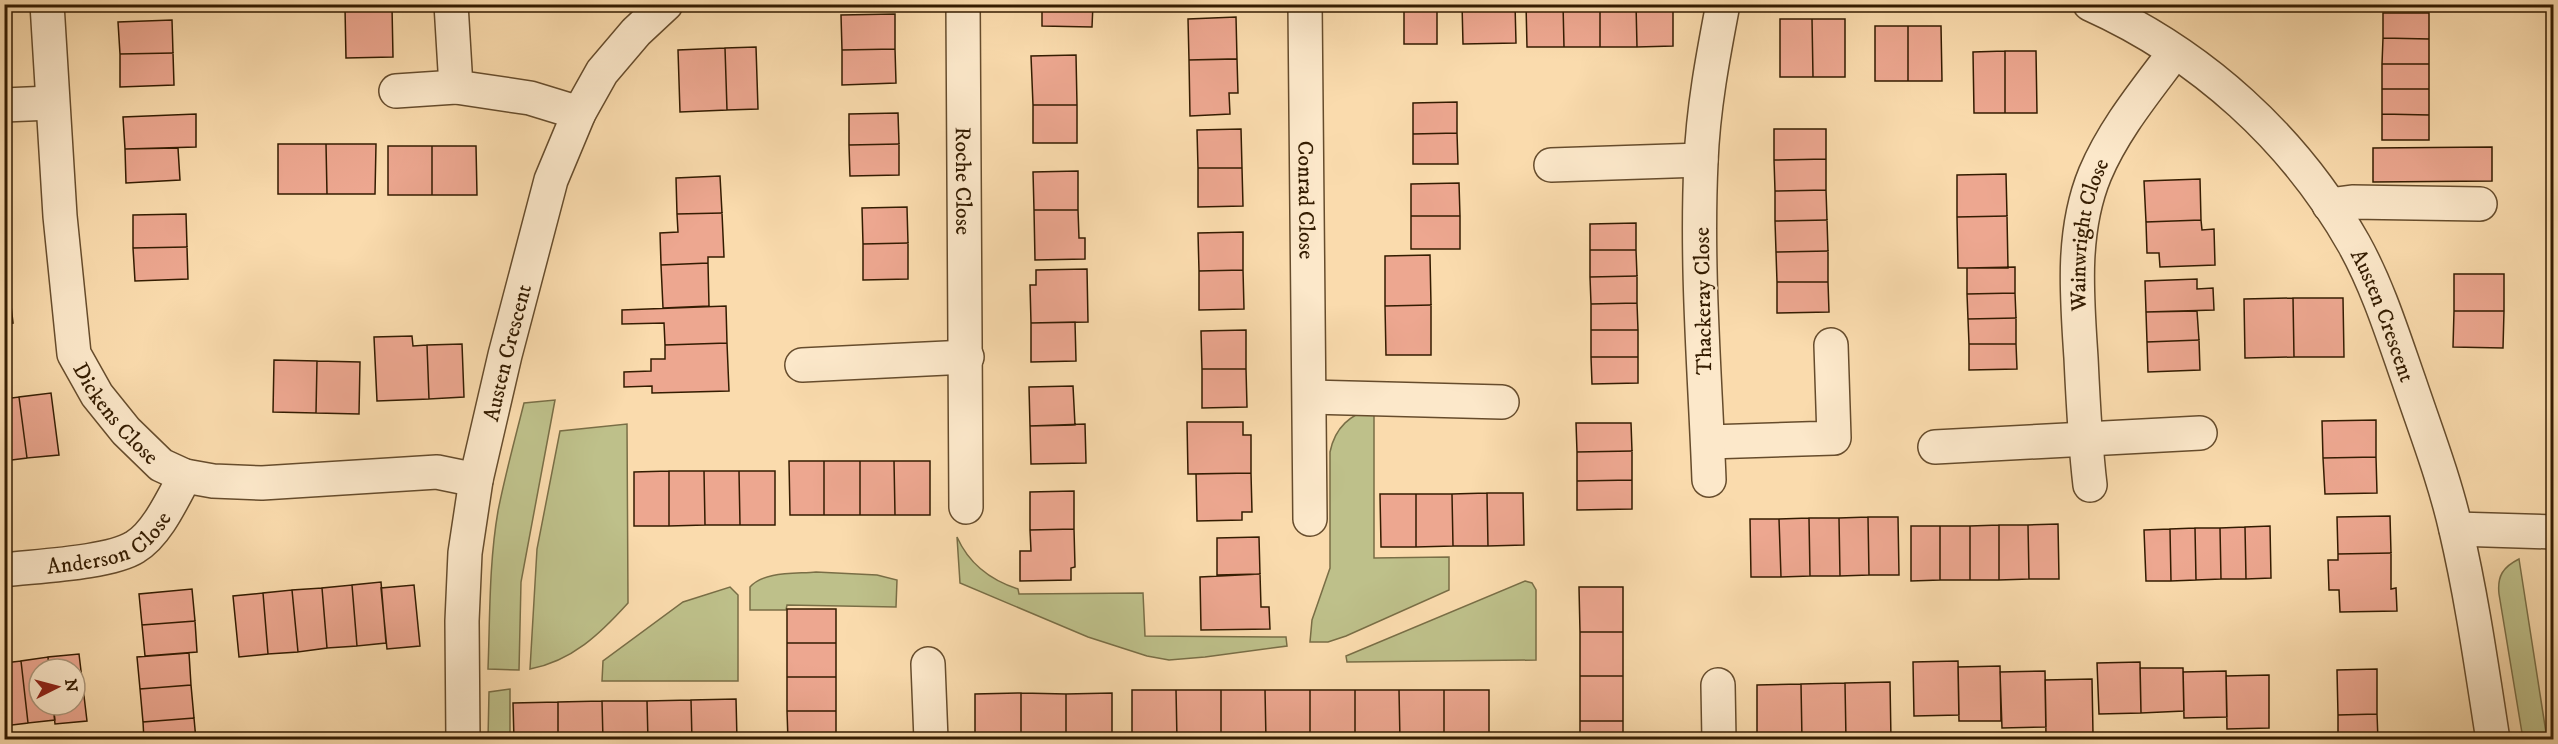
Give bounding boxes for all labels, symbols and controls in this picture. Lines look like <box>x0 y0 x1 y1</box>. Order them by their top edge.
street label: Roche Close <box>949 127 976 235</box>
street label: Conrad Close <box>1291 141 1319 259</box>
street label: Wainwright Close <box>2065 154 2115 313</box>
street label: Thackeray Close <box>1689 227 1718 375</box>
street label: Austen Crescent <box>2344 245 2420 386</box>
street label: Austen Crescent <box>478 281 538 424</box>
street label: Dickens Close <box>66 358 164 471</box>
street label: Anderson Close <box>45 507 177 581</box>
north arrow <box>27 657 87 717</box>
text: N <box>60 678 82 693</box>

